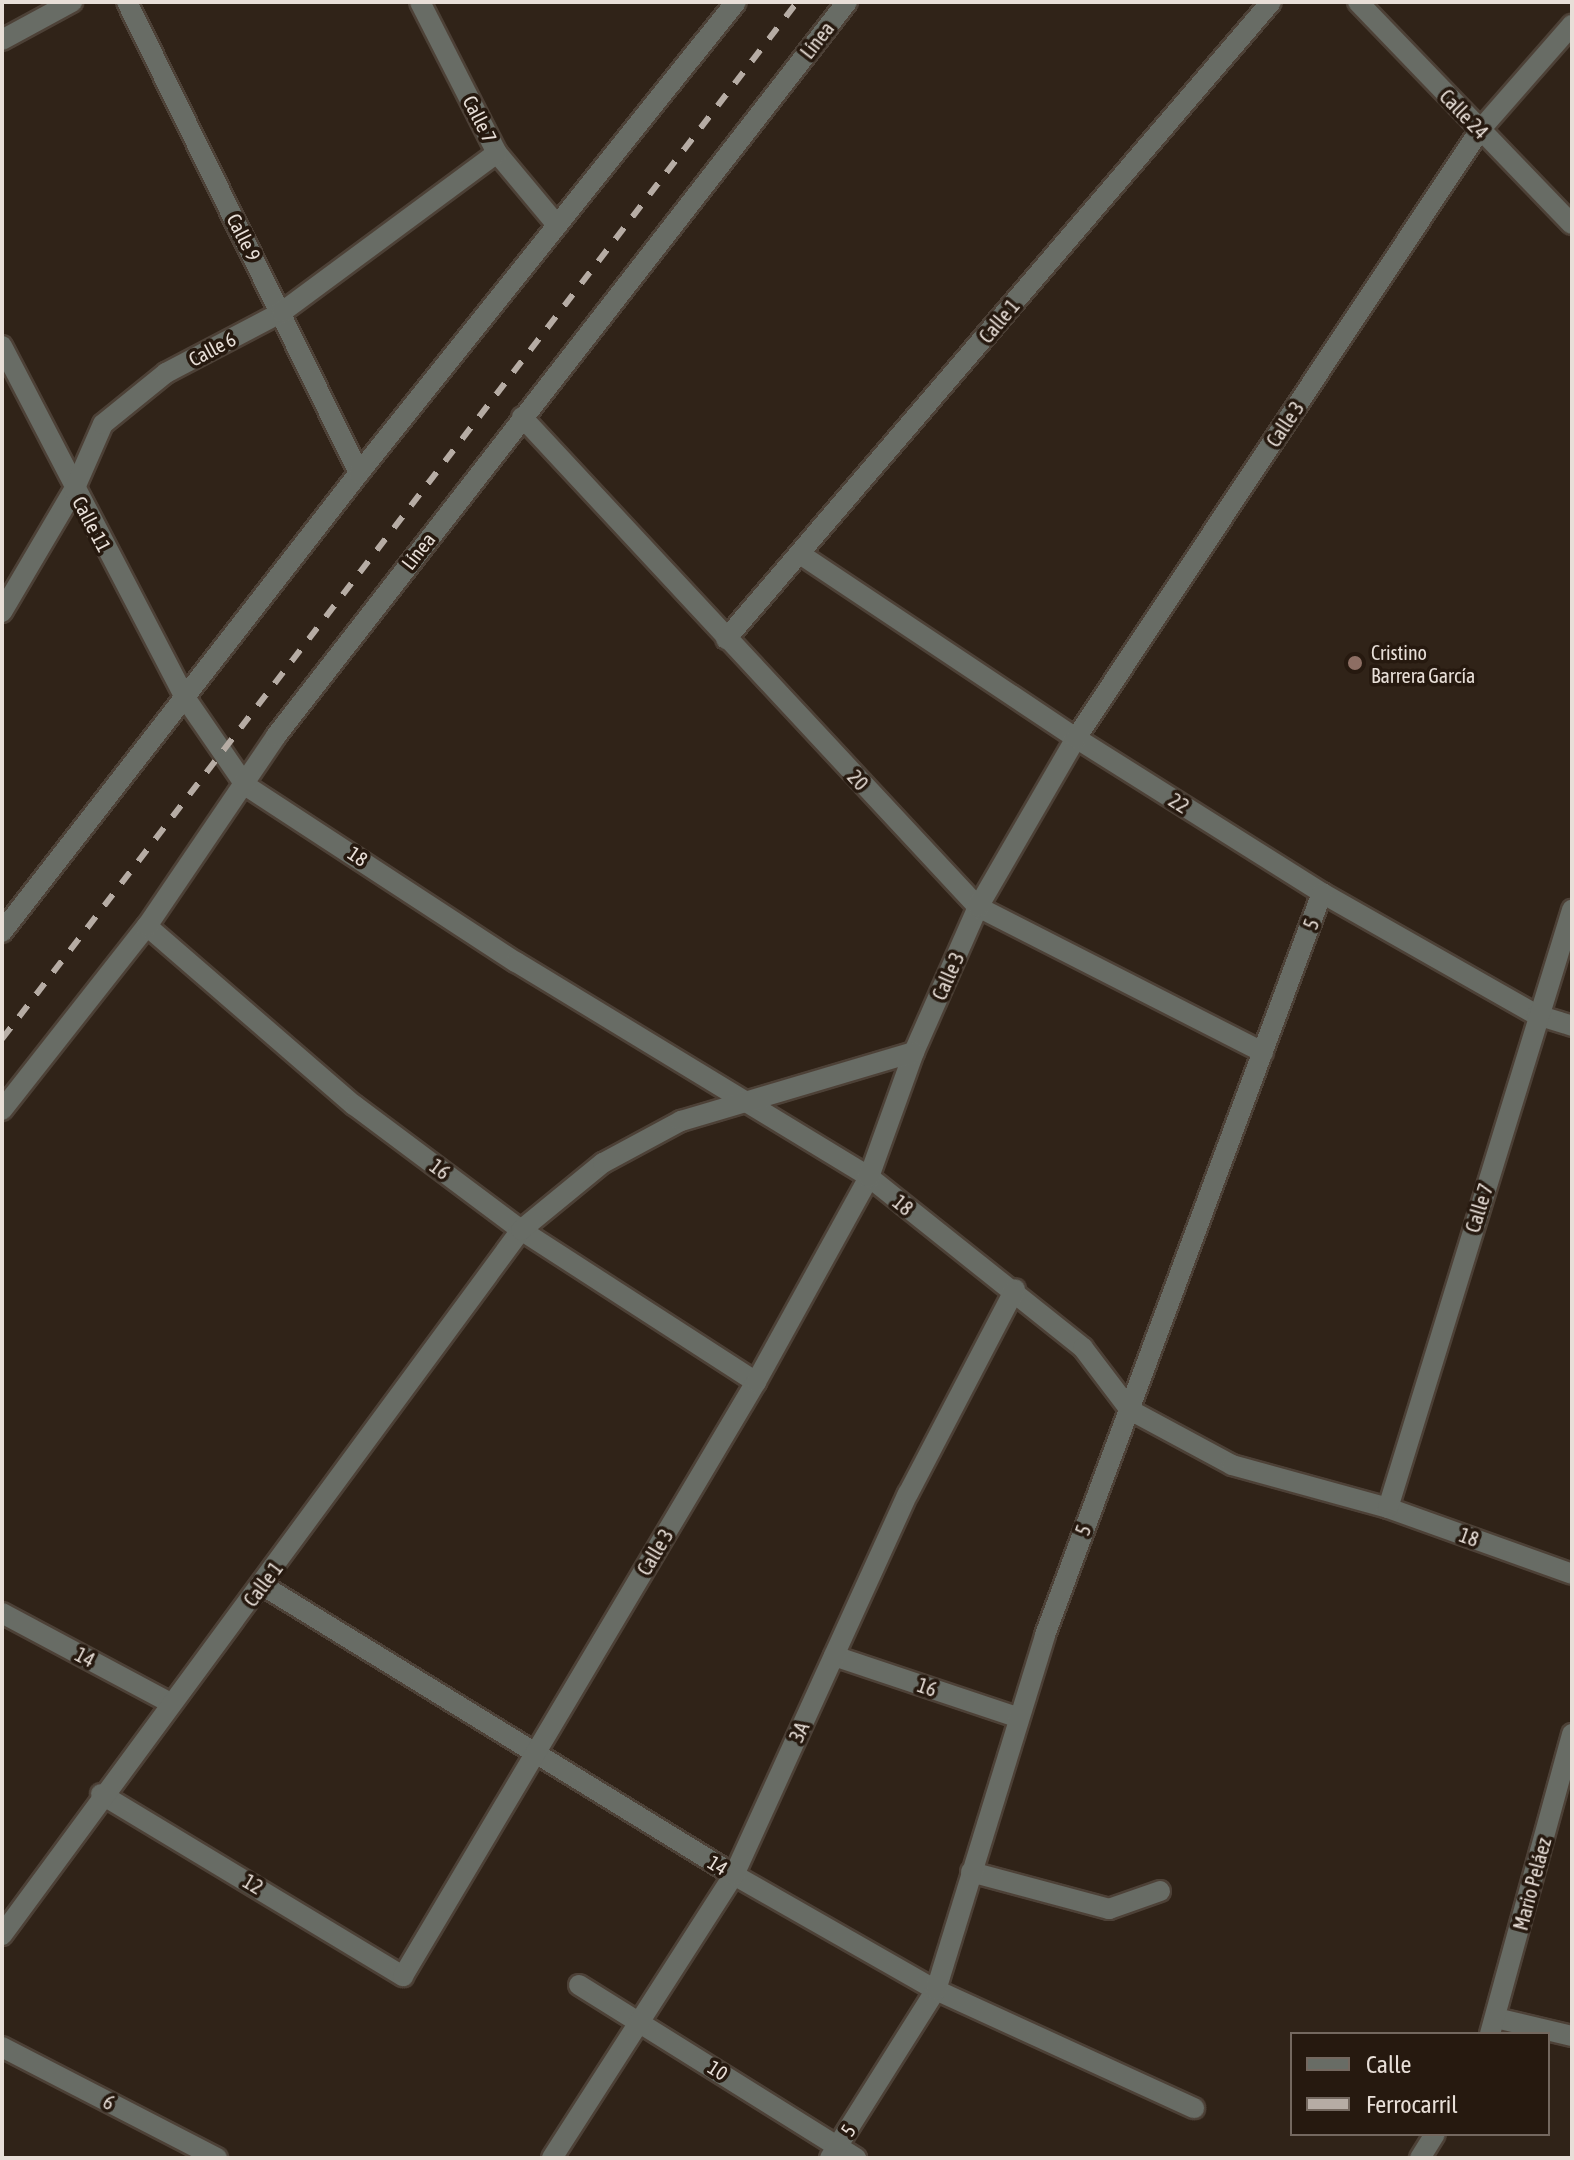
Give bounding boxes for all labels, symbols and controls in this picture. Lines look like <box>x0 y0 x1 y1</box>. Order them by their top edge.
street label: Línea <box>795 17 839 63</box>
street label: Calle 24 <box>1435 84 1493 144</box>
street label: Calle 7 <box>458 91 502 147</box>
street label: Calle 9 <box>222 209 266 265</box>
street label: Calle 1 <box>974 294 1024 348</box>
street label: Calle 6 <box>184 327 240 371</box>
street label: Calle 3 <box>1261 397 1309 451</box>
street label: Calle 11 <box>67 492 117 556</box>
street label: Línea <box>396 528 440 574</box>
place label: Cristino Barrera García <box>1371 640 1475 687</box>
marker: Cristino Barrera García <box>1346 654 1364 672</box>
street label: 20 <box>843 765 873 795</box>
street label: 22 <box>1165 788 1193 818</box>
street label: 18 <box>343 841 373 871</box>
street label: 5 <box>1298 915 1324 933</box>
street label: Calle 3 <box>927 948 969 1004</box>
street label: 16 <box>425 1154 455 1184</box>
street label: Calle 7 <box>1460 1181 1498 1235</box>
street label: 18 <box>888 1190 918 1220</box>
street label: 5 <box>1070 1521 1096 1539</box>
street label: 18 <box>1456 1523 1482 1551</box>
street label: Calle 3 <box>632 1524 678 1580</box>
street label: Calle 1 <box>238 1557 288 1611</box>
street label: 14 <box>71 1642 99 1672</box>
street label: 16 <box>914 1673 940 1701</box>
street label: 3A <box>784 1718 814 1746</box>
street label: Mario Peláez <box>1508 1835 1556 1933</box>
street label: 14 <box>704 1850 732 1880</box>
street label: 12 <box>239 1869 267 1899</box>
legend <box>1290 2032 1550 2136</box>
text: Calle <box>1366 2051 1411 2078</box>
street label: 10 <box>704 2055 732 2085</box>
street label: 6 <box>99 2089 119 2115</box>
text: Ferrocarril <box>1366 2091 1458 2118</box>
street label: 5 <box>835 2120 861 2140</box>

